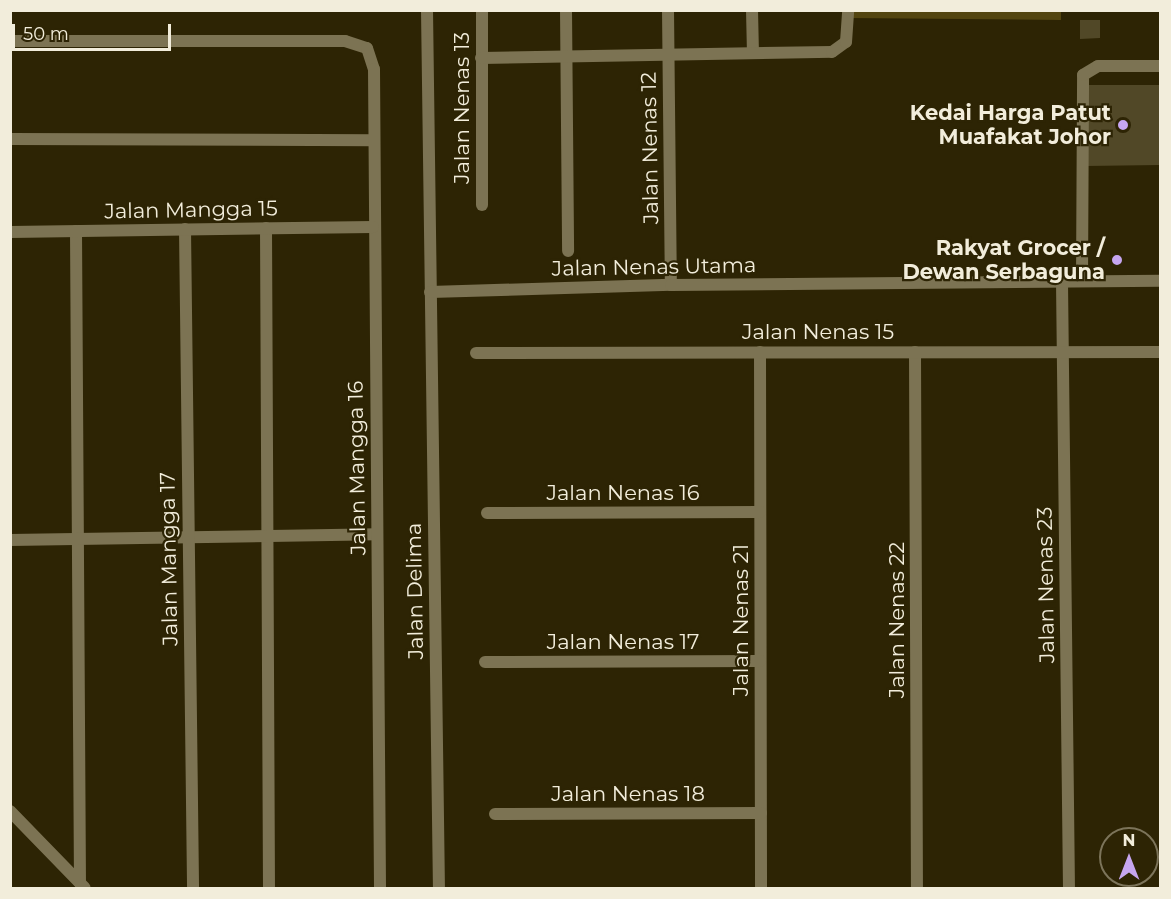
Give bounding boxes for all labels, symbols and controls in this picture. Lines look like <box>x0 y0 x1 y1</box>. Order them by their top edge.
scale bar <box>15 12 174 50</box>
text: 50 m <box>23 23 69 45</box>
street label: Jalan Nenas 13 <box>449 32 475 184</box>
street label: Jalan Nenas 12 <box>636 72 664 224</box>
place label: Kedai Harga Patut Muafakat Johor <box>910 100 1111 150</box>
marker: Kedai Harga Patut Muafakat Johor <box>1116 118 1130 132</box>
street label: Jalan Mangga 15 <box>104 196 278 224</box>
place label: Rakyat Grocer / Dewan Serbaguna <box>902 235 1105 285</box>
street label: Jalan Nenas Utama <box>552 253 756 281</box>
marker: Rakyat Grocer / Dewan Serbaguna <box>1110 253 1124 267</box>
street label: Jalan Nenas 15 <box>742 319 894 345</box>
street label: Jalan Mangga 16 <box>343 381 371 555</box>
street label: Jalan Mangga 17 <box>155 472 183 646</box>
street label: Jalan Nenas 16 <box>546 480 700 506</box>
street label: Jalan Nenas 23 <box>1032 507 1060 663</box>
street label: Jalan Delima <box>401 522 429 660</box>
street label: Jalan Nenas 22 <box>884 542 910 698</box>
street label: Jalan Nenas 21 <box>728 544 754 696</box>
street label: Jalan Nenas 17 <box>547 629 699 655</box>
street label: Jalan Nenas 18 <box>551 781 705 807</box>
north arrow <box>1099 827 1159 887</box>
text: N <box>1123 831 1135 850</box>

